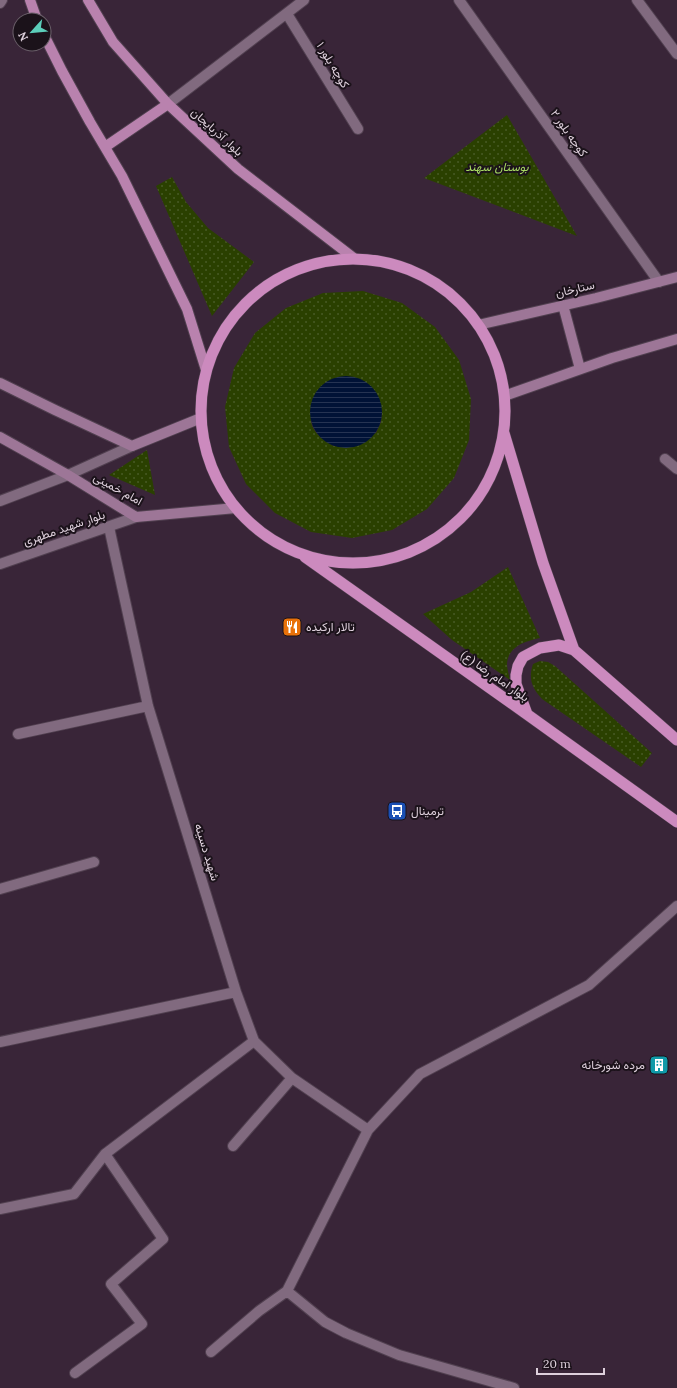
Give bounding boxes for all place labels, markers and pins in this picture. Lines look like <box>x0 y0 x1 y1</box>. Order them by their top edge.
restaurant icon: تالار ارکیده <box>281 616 303 638</box>
place label: تالار ارکیده <box>306 619 355 635</box>
bus stop icon: ترمینال <box>386 800 408 822</box>
place label: ترمینال <box>411 803 444 819</box>
building icon: مرده شورخانه <box>648 1054 670 1076</box>
place label: مرده شورخانه <box>582 1057 645 1073</box>

